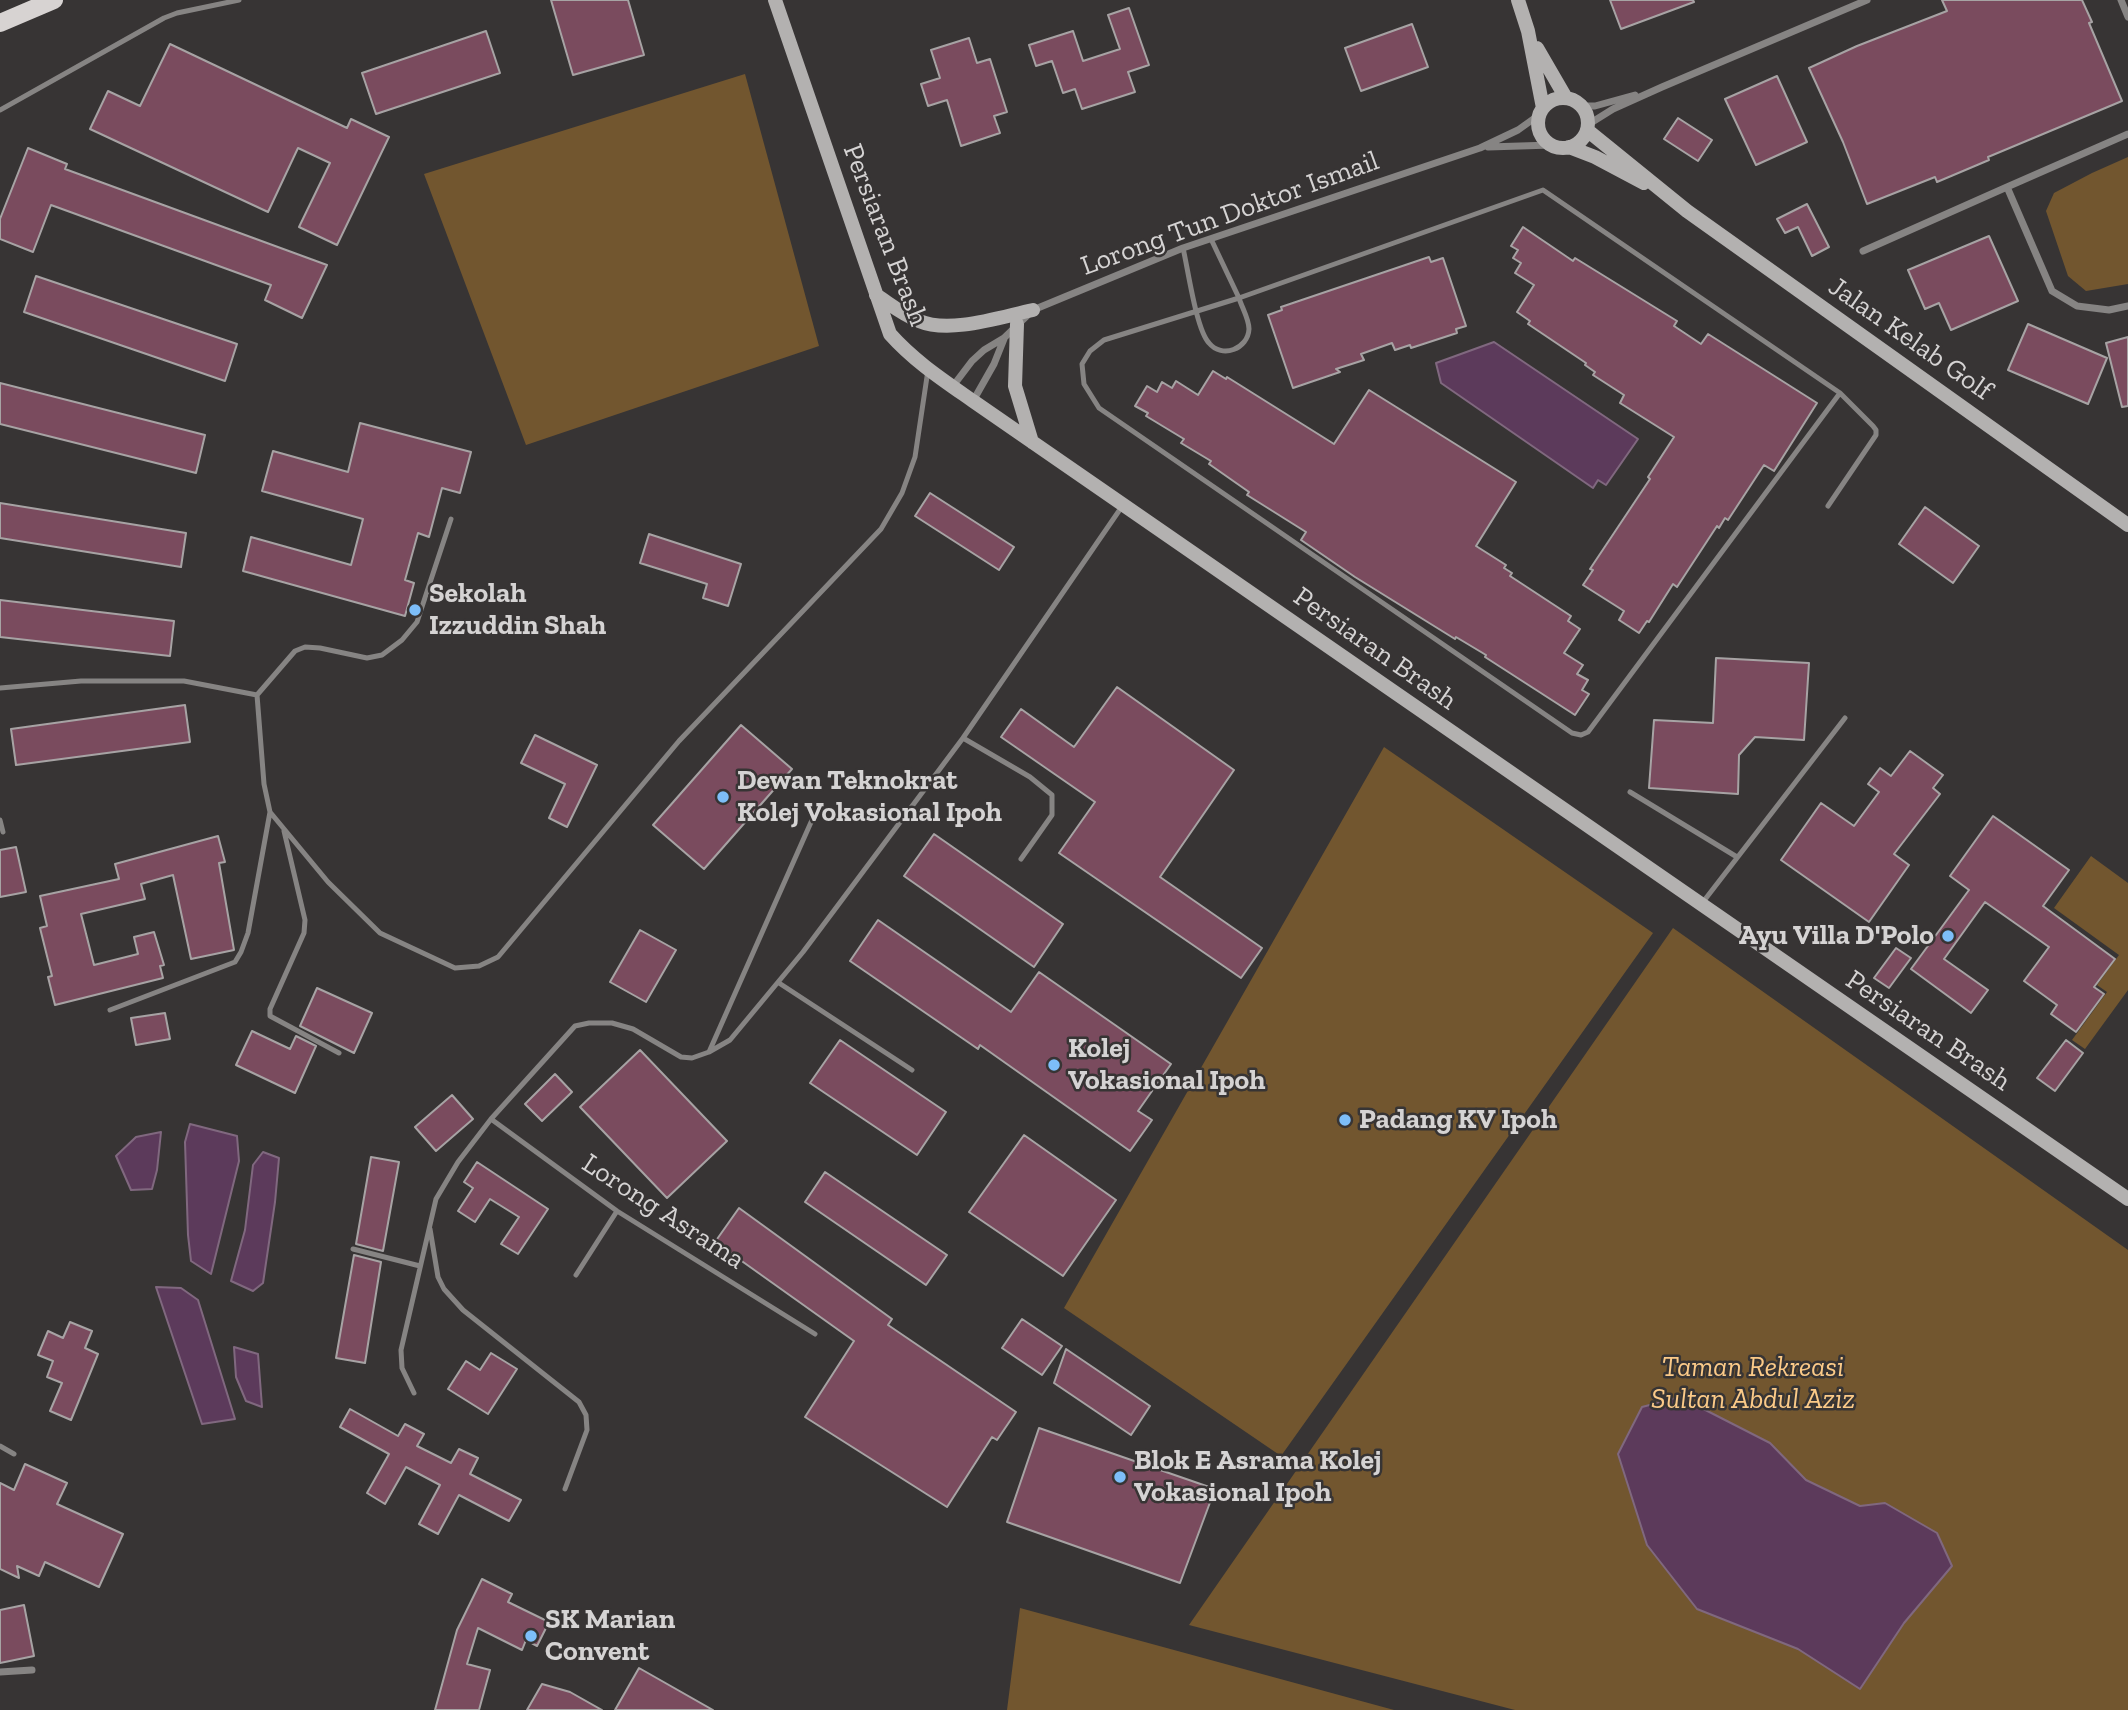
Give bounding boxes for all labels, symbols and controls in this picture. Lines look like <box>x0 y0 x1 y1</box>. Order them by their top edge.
street label: Persiaran Brash <box>835 139 935 331</box>
street label: Lorong Tun Doktor Ismail <box>1076 144 1384 284</box>
street label: Jalan Kelab Golf <box>1822 270 1998 408</box>
place label: Sekolah Izzuddin Shah <box>429 577 606 643</box>
street label: Persiaran Brash <box>1287 580 1463 718</box>
marker: Sekolah Izzuddin Shah <box>407 602 423 618</box>
place label: Dewan Teknokrat Kolej Vokasional Ipoh <box>737 764 1002 830</box>
marker: Dewan Teknokrat Kolej Vokasional Ipoh <box>715 789 731 805</box>
place label: Ayu Villa D'Polo <box>1739 919 1934 953</box>
marker: Ayu Villa D'Polo <box>1940 928 1956 944</box>
street label: Persiaran Brash <box>1839 963 2017 1099</box>
place label: Kolej Vokasional Ipoh <box>1068 1032 1265 1098</box>
marker: Kolej Vokasional Ipoh <box>1046 1057 1062 1073</box>
place label: Padang KV Ipoh <box>1359 1103 1557 1137</box>
marker: Padang KV Ipoh <box>1337 1112 1353 1128</box>
street label: Lorong Asrama <box>575 1147 751 1277</box>
park label: Taman Rekreasi Sultan Abdul Aziz <box>1651 1351 1855 1417</box>
place label: Blok E Asrama Kolej Vokasional Ipoh <box>1134 1444 1381 1510</box>
marker: Blok E Asrama Kolej Vokasional Ipoh <box>1112 1469 1128 1485</box>
place label: SK Marian Convent <box>545 1603 675 1669</box>
marker: SK Marian Convent <box>523 1628 539 1644</box>

